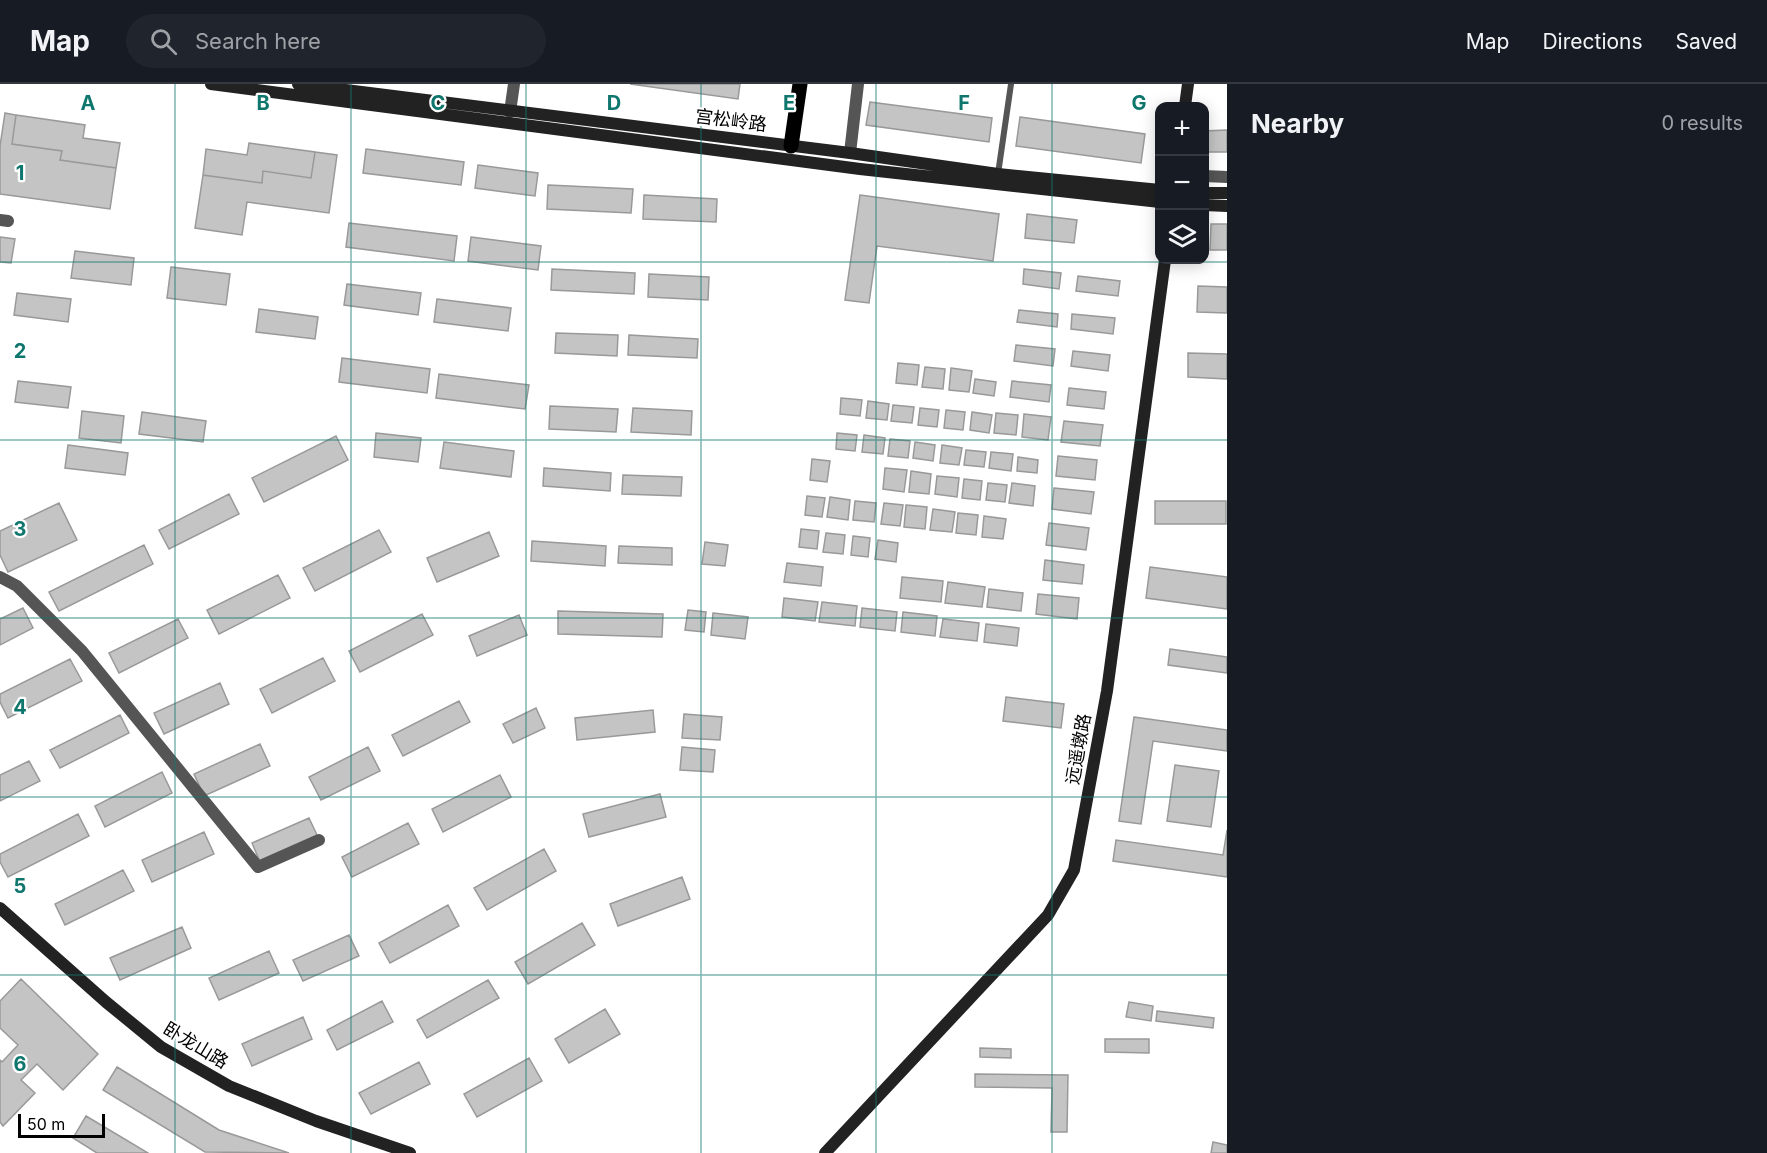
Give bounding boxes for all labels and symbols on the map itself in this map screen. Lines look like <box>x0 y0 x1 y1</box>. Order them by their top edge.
text: A <box>81 91 96 115</box>
text: B <box>256 91 270 115</box>
text: C <box>431 91 445 115</box>
text: D <box>607 91 621 115</box>
text: E <box>783 91 795 115</box>
text: F <box>958 91 970 115</box>
text: G <box>1131 91 1147 115</box>
street label: 宫松岭路 <box>694 105 768 135</box>
text: 1 <box>16 161 24 185</box>
text: 2 <box>14 339 26 363</box>
text: 3 <box>14 517 26 541</box>
text: 4 <box>13 695 27 719</box>
street label: 远遥墩路 <box>1061 712 1095 786</box>
text: 5 <box>14 874 26 898</box>
street label: 卧龙山路 <box>160 1017 232 1073</box>
text: 6 <box>14 1052 27 1076</box>
scale bar <box>18 1111 105 1138</box>

